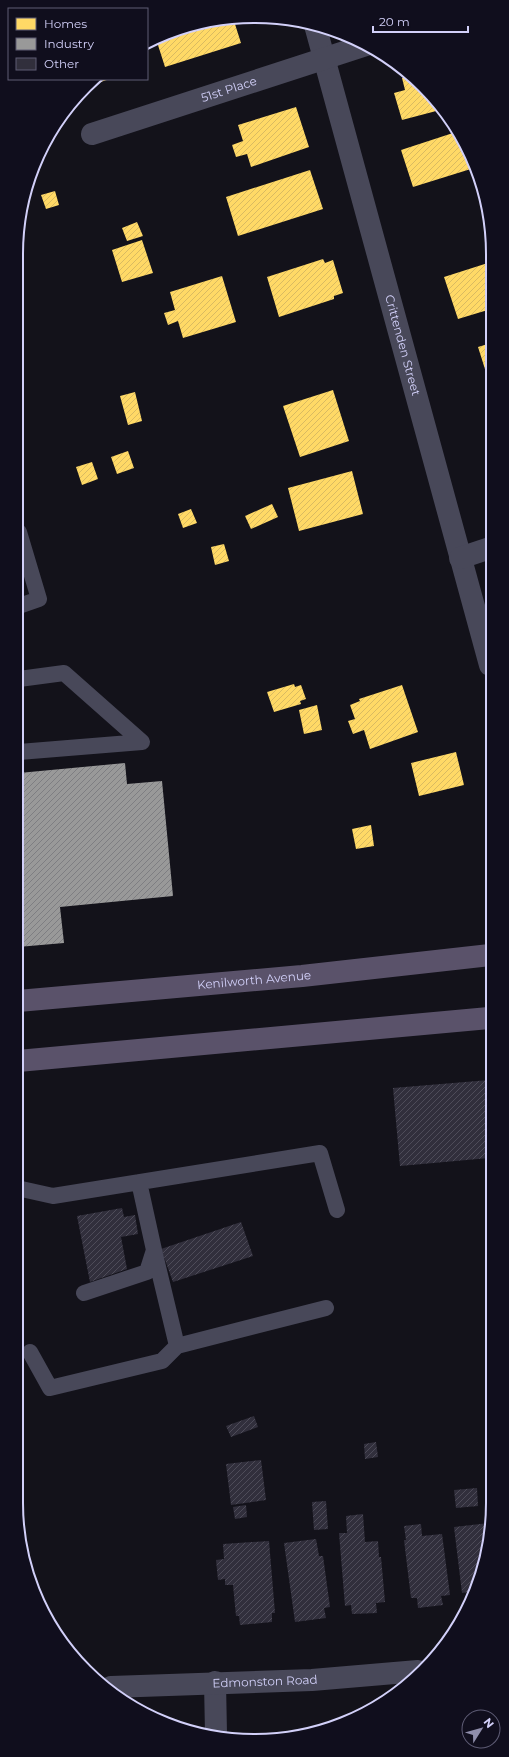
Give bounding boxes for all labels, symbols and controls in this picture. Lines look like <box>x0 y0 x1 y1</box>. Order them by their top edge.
legend <box>8 8 148 80</box>
scale bar <box>373 8 468 34</box>
text: 20 m <box>379 14 410 29</box>
text: Homes <box>44 16 87 31</box>
text: Industry <box>44 36 94 51</box>
text: Other <box>44 56 79 71</box>
street label: 51st Place <box>199 73 259 105</box>
street label: Crittenden Street <box>382 293 424 397</box>
street label: Kenilworth Avenue <box>196 967 312 992</box>
street label: Edmonston Road <box>212 1672 318 1690</box>
north arrow <box>461 1709 501 1749</box>
text: N <box>481 1715 497 1731</box>

